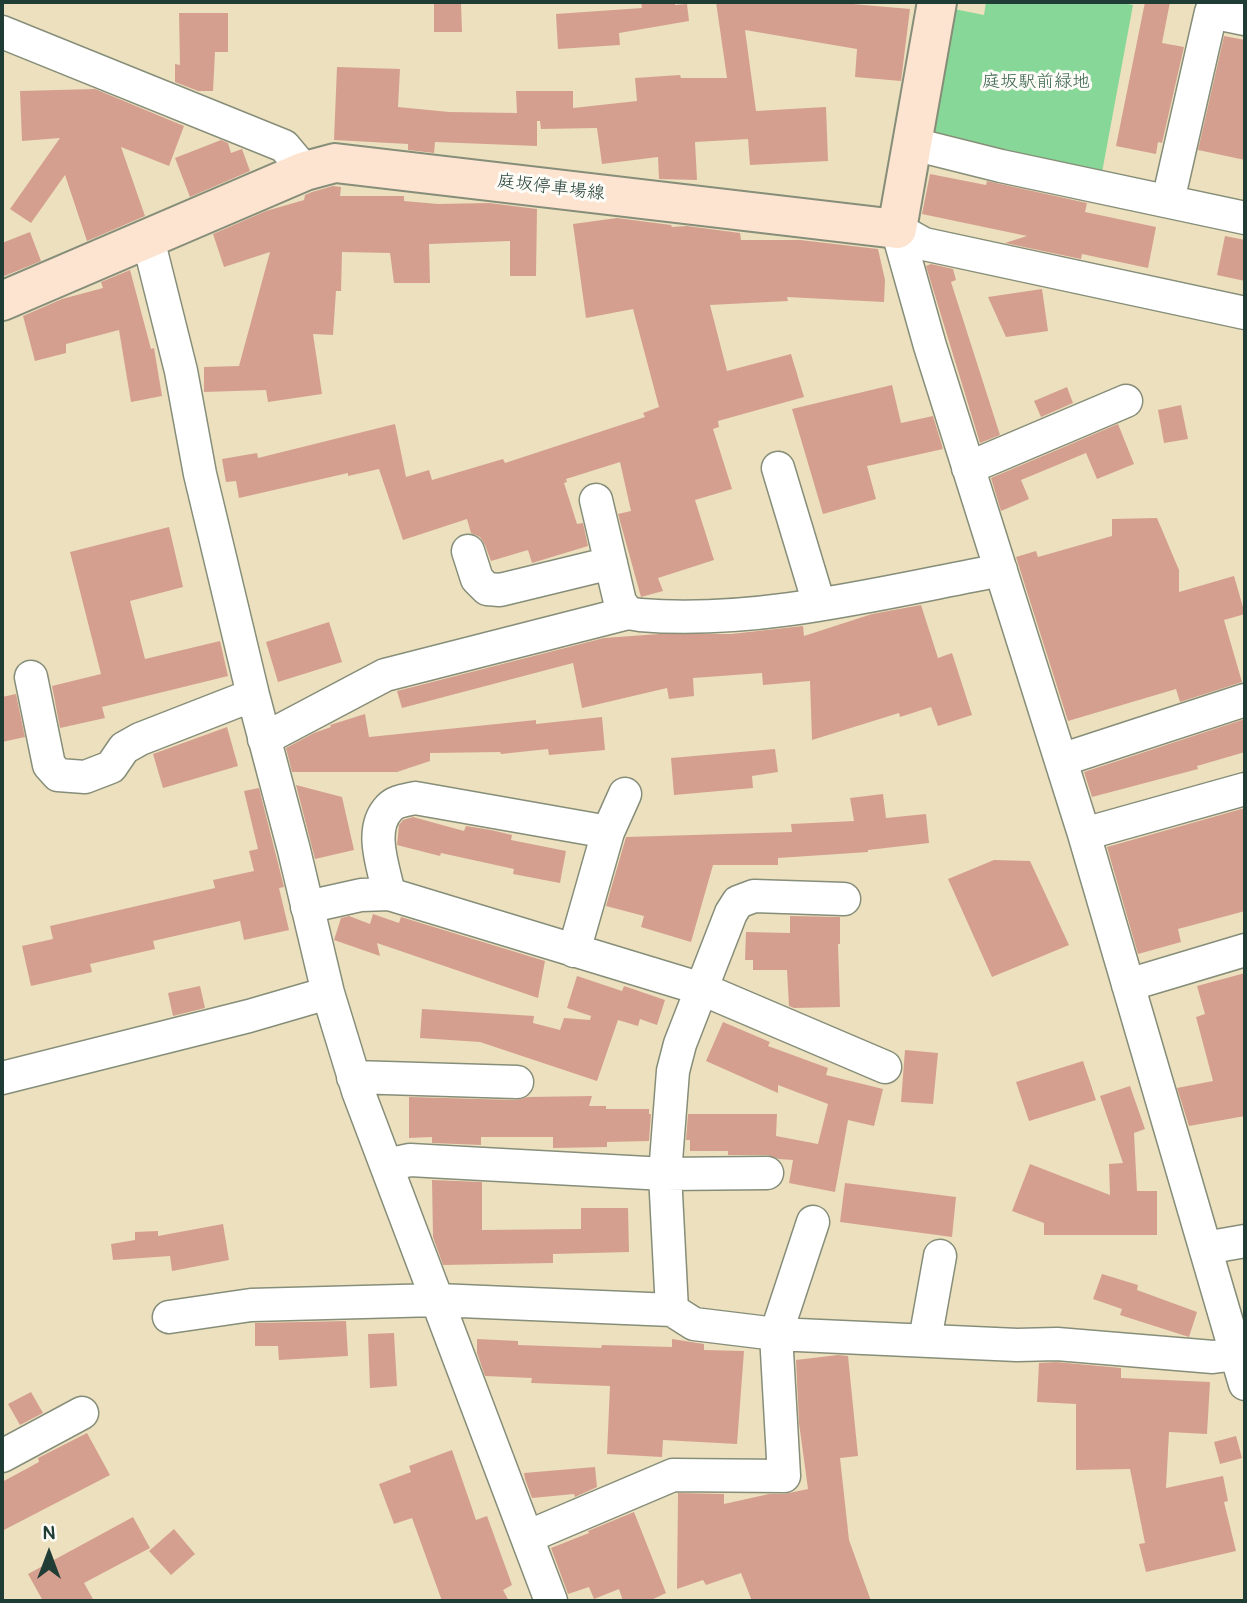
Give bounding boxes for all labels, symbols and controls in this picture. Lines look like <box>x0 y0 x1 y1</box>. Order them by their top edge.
park label: 庭坂駅前緑地 <box>982 71 1090 93</box>
street label: 庭坂停車場線 <box>496 171 606 205</box>
north arrow <box>14 1519 84 1589</box>
text: N <box>43 1521 55 1545</box>

